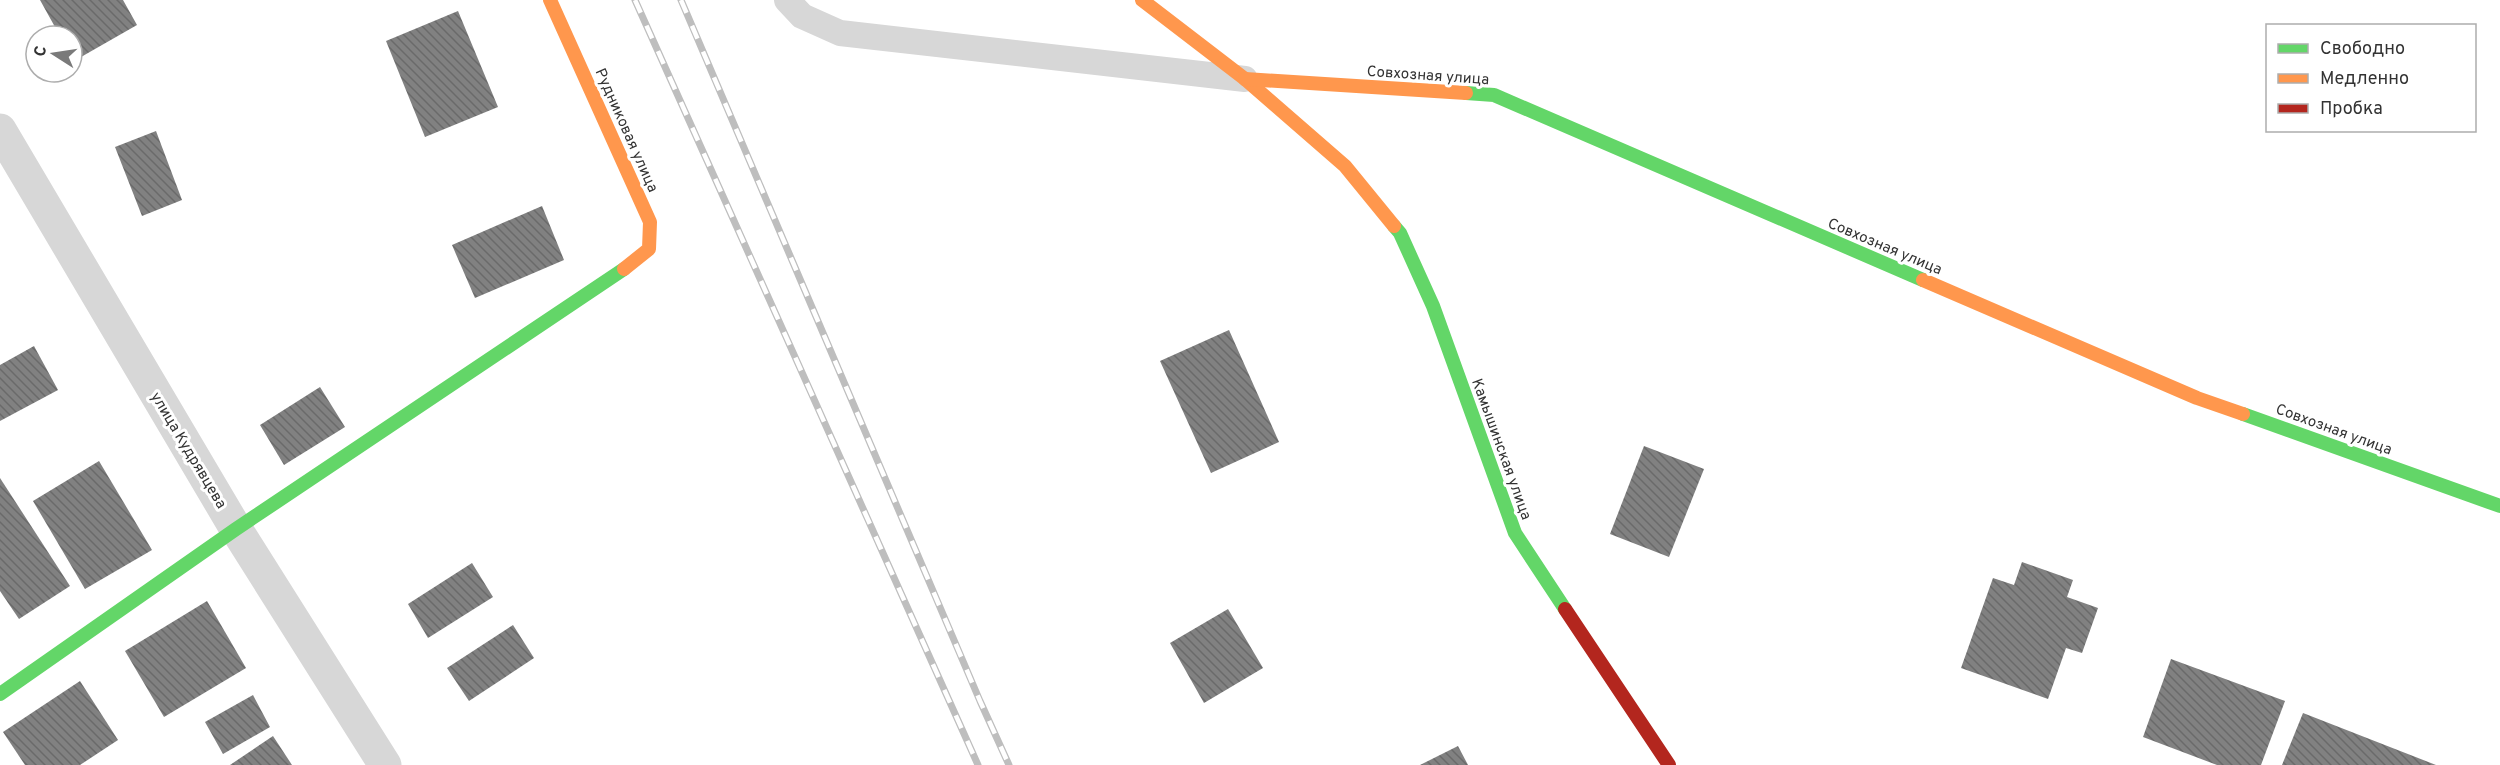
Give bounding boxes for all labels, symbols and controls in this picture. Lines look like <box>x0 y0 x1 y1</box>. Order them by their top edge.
north arrow <box>24 24 84 84</box>
legend <box>2266 24 2476 132</box>
text: Свободно <box>2320 38 2405 61</box>
text: С <box>30 44 52 58</box>
street label: Совхозная улица <box>1366 63 1490 90</box>
street label: Рудниковая улица <box>590 66 662 196</box>
text: Медленно <box>2320 68 2409 91</box>
text: Пробка <box>2320 98 2383 121</box>
street label: Совхозная улица <box>1824 215 1945 280</box>
street label: Камышинская улица <box>1466 376 1535 523</box>
street label: улица Кудрявцева <box>145 389 230 513</box>
street label: Совхозная улица <box>2273 401 2394 460</box>

